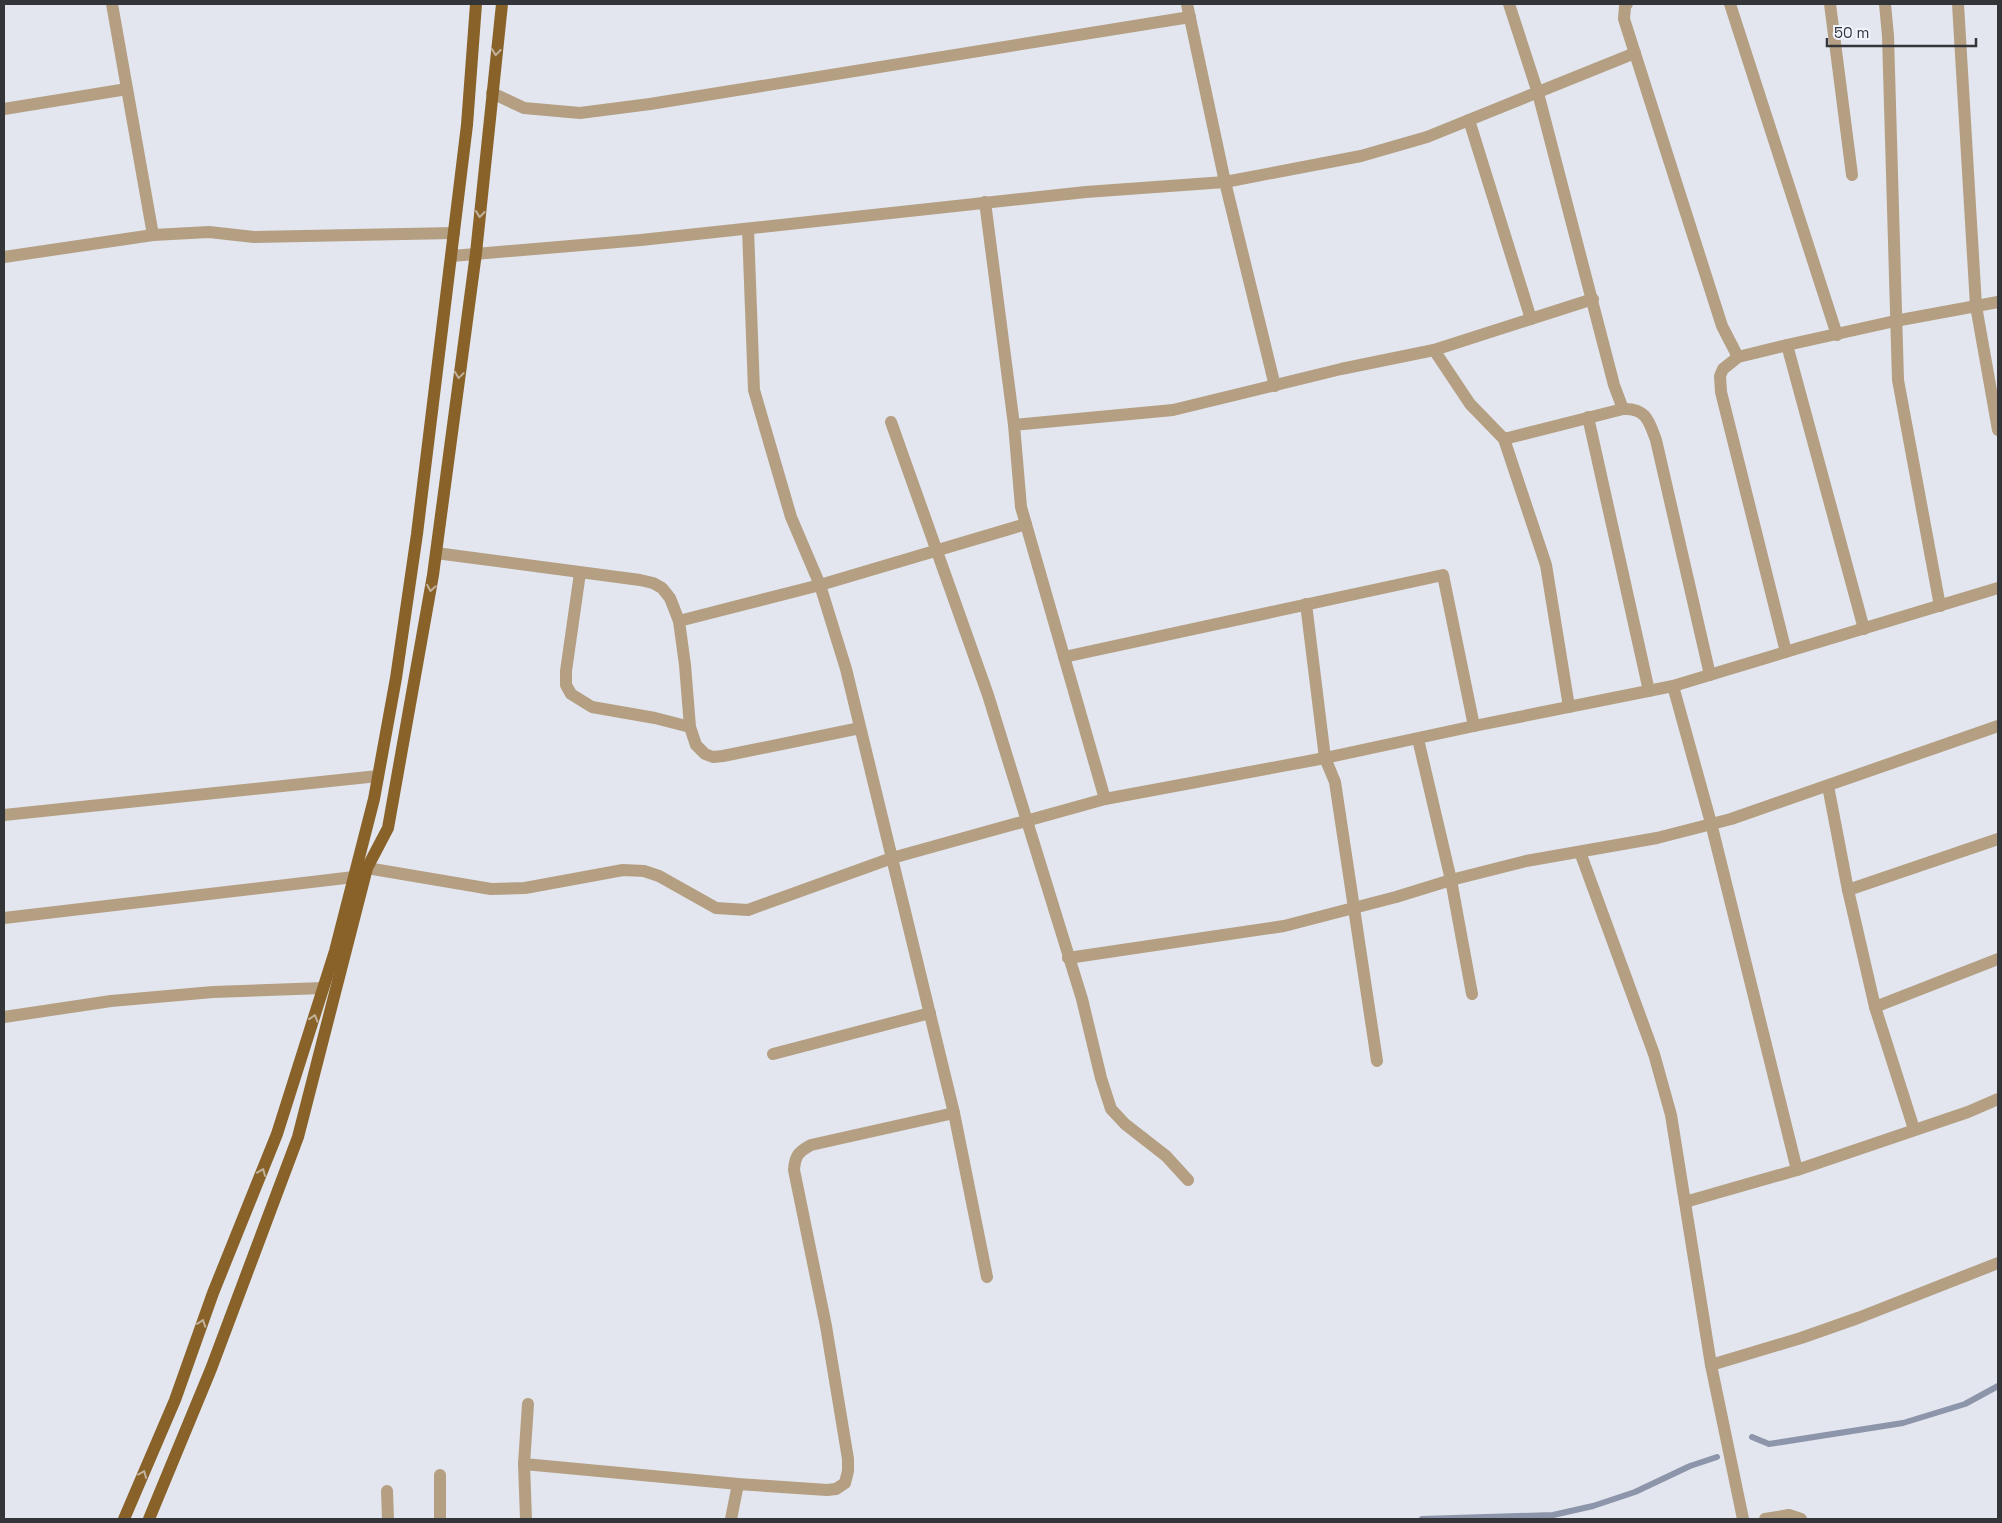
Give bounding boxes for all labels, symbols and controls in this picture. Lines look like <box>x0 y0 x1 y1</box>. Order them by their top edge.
scale bar <box>1827 15 1976 47</box>
text: 50 m <box>1834 23 1869 42</box>
one-way arrow <box>491 49 502 57</box>
one-way arrow <box>475 210 486 218</box>
one-way arrow <box>454 371 465 379</box>
one-way arrow <box>426 584 436 593</box>
one-way arrow <box>309 1014 319 1023</box>
one-way arrow <box>256 1168 266 1177</box>
one-way arrow <box>196 1319 206 1328</box>
one-way arrow <box>137 1470 148 1479</box>

